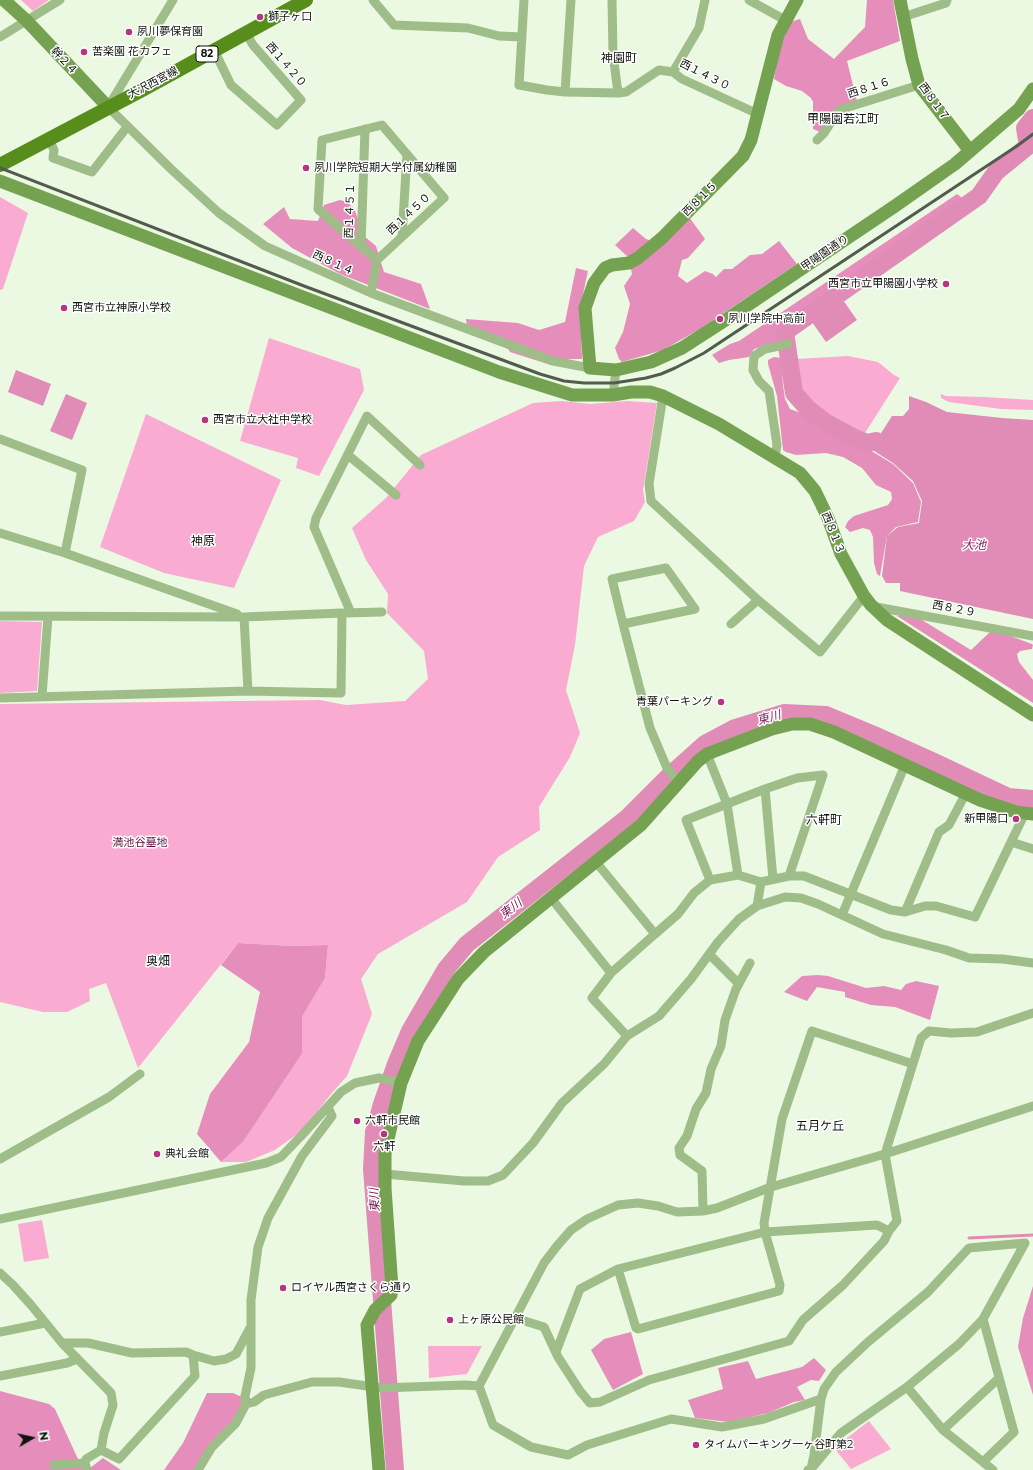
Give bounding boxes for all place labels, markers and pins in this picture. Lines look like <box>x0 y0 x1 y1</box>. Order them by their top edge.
place label: 獅子ヶ口 <box>268 10 312 24</box>
marker: 獅子ヶ口 <box>255 12 265 22</box>
place label: 夙川夢保育園 <box>137 25 203 39</box>
marker: 夙川夢保育園 <box>124 27 134 37</box>
place label: 苦楽園 花カフェ <box>92 45 172 59</box>
marker: 苦楽園 花カフェ <box>79 47 89 57</box>
place label: 夙川学院短期大学付属幼稚園 <box>314 161 457 175</box>
marker: 夙川学院短期大学付属幼稚園 <box>301 163 311 173</box>
place label: 西宮市立甲陽園小学校 <box>828 277 938 291</box>
marker: 西宮市立甲陽園小学校 <box>941 279 951 289</box>
place label: 西宮市立神原小学校 <box>72 301 171 315</box>
marker: 西宮市立神原小学校 <box>59 303 69 313</box>
place label: 夙川学院中高前 <box>728 312 805 326</box>
marker: 夙川学院中高前 <box>715 314 725 324</box>
place label: 西宮市立大社中学校 <box>213 413 312 427</box>
marker: 西宮市立大社中学校 <box>200 415 210 425</box>
place label: 青葉パーキング <box>636 695 713 709</box>
marker: 青葉パーキング <box>716 697 726 707</box>
place label: 新甲陽口 <box>964 812 1008 826</box>
marker: 新甲陽口 <box>1011 814 1021 824</box>
place label: 六軒市民館 <box>365 1114 420 1128</box>
marker: 六軒市民館 <box>352 1116 362 1126</box>
marker: 六軒 <box>379 1129 389 1139</box>
place label: 六軒 <box>373 1140 395 1154</box>
place label: 典礼会館 <box>165 1147 209 1161</box>
marker: 典礼会館 <box>152 1149 162 1159</box>
place label: ロイヤル西宮さくら通り <box>291 1281 412 1295</box>
marker: ロイヤル西宮さくら通り <box>278 1283 288 1293</box>
place label: 上ヶ原公民館 <box>458 1313 524 1327</box>
marker: 上ヶ原公民館 <box>445 1315 455 1325</box>
place label: タイムパーキング一ヶ谷町第2 <box>704 1438 853 1452</box>
marker: タイムパーキング一ヶ谷町第2 <box>691 1440 701 1450</box>

